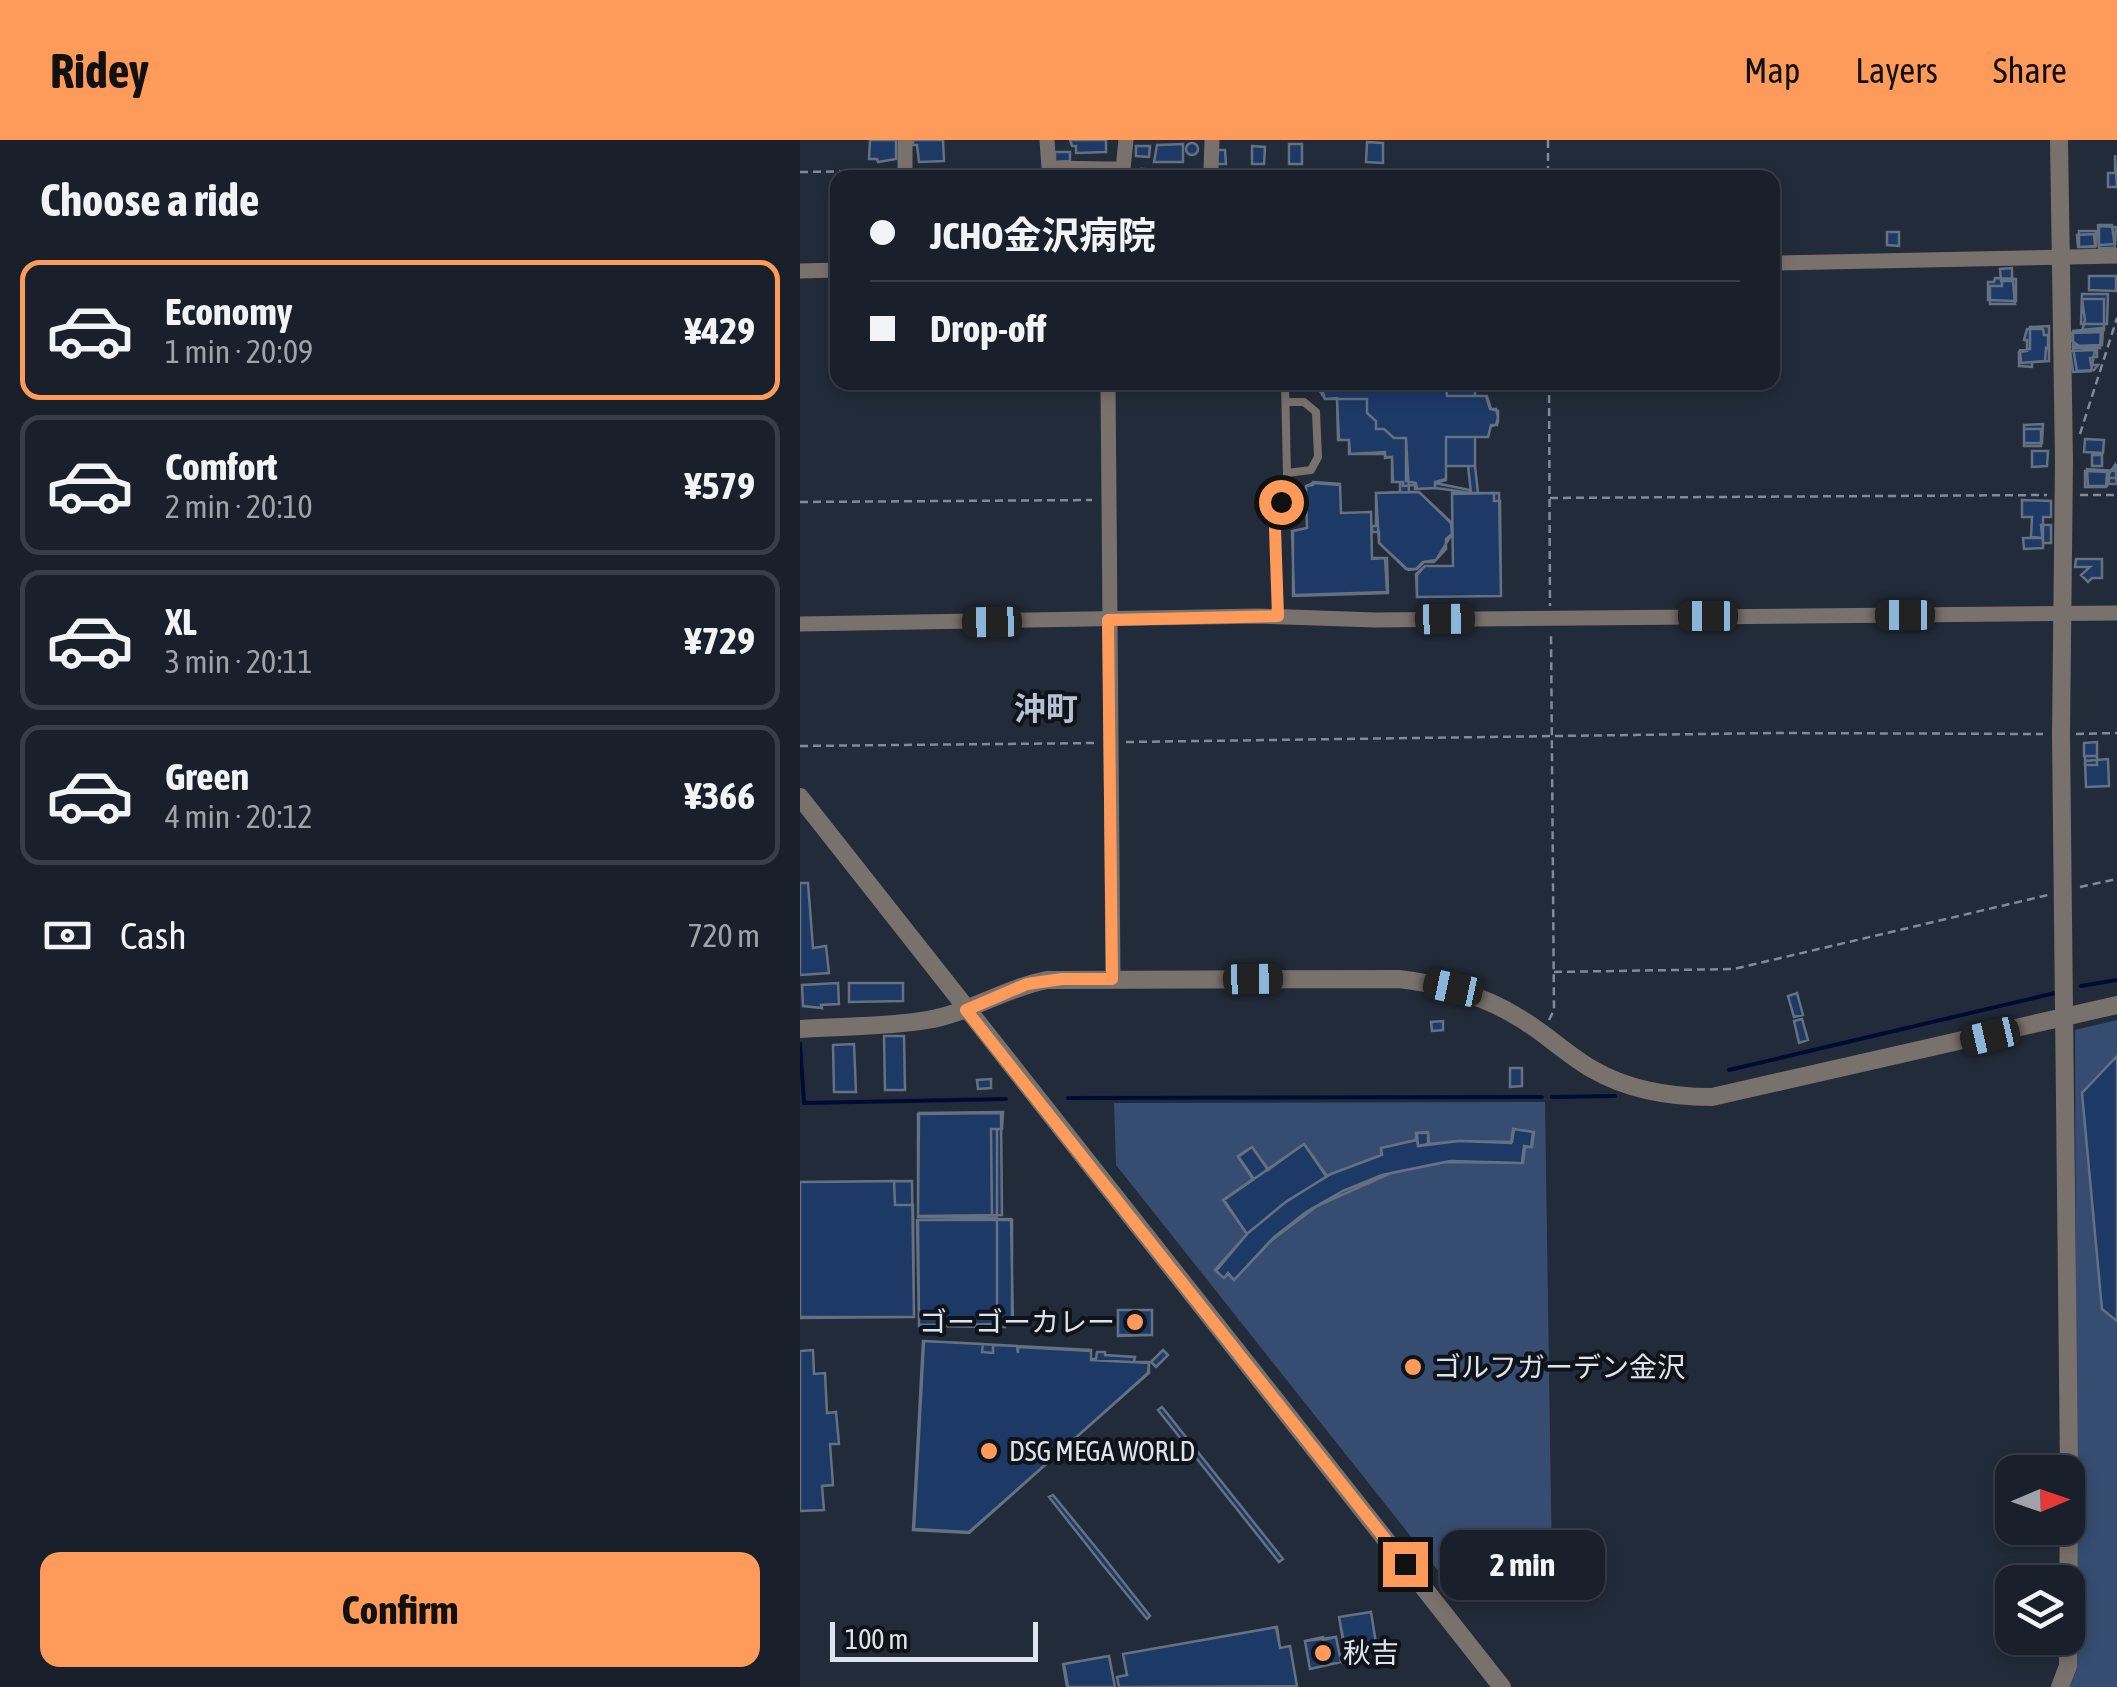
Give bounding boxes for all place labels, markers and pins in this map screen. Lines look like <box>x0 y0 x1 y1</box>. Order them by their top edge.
place label: ゴーゴーカレー <box>919 1306 1115 1338</box>
marker: ゴーゴーカレー <box>1124 1311 1146 1333</box>
place label: ゴルフガーデン金沢 <box>1433 1351 1685 1383</box>
marker: ゴルフガーデン金沢 <box>1402 1356 1424 1378</box>
place label: DSG MEGA WORLD <box>1009 1435 1195 1467</box>
marker: DSG MEGA WORLD <box>978 1440 1000 1462</box>
place label: 秋吉 <box>1343 1637 1399 1669</box>
marker: 秋吉 <box>1312 1642 1334 1664</box>

